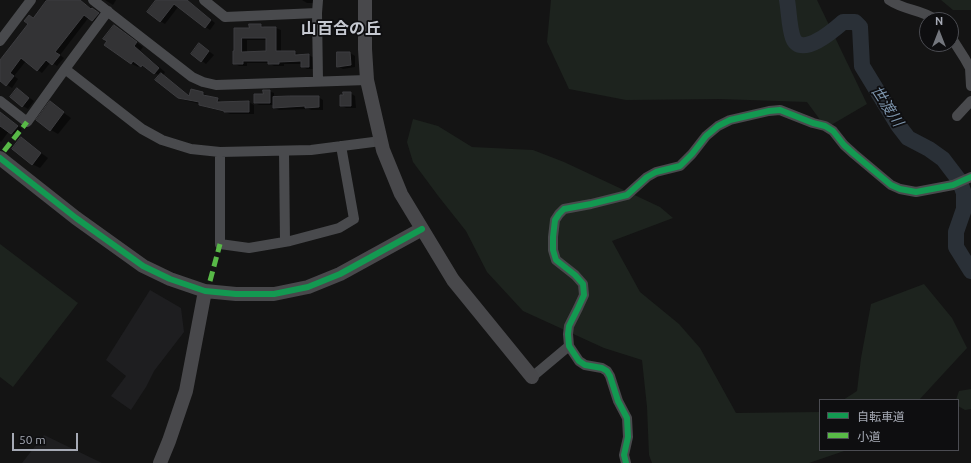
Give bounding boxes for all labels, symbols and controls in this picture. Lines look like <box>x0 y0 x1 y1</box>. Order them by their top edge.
north arrow <box>919 12 959 52</box>
text: N <box>935 15 943 27</box>
district label: 山百合の丘 <box>301 19 381 39</box>
water label: 世渡川 <box>867 82 907 130</box>
legend <box>819 399 959 451</box>
text: 自転車道 <box>857 410 905 423</box>
scale bar <box>14 425 80 451</box>
text: 小道 <box>857 430 881 443</box>
text: 50 m <box>19 433 46 446</box>

